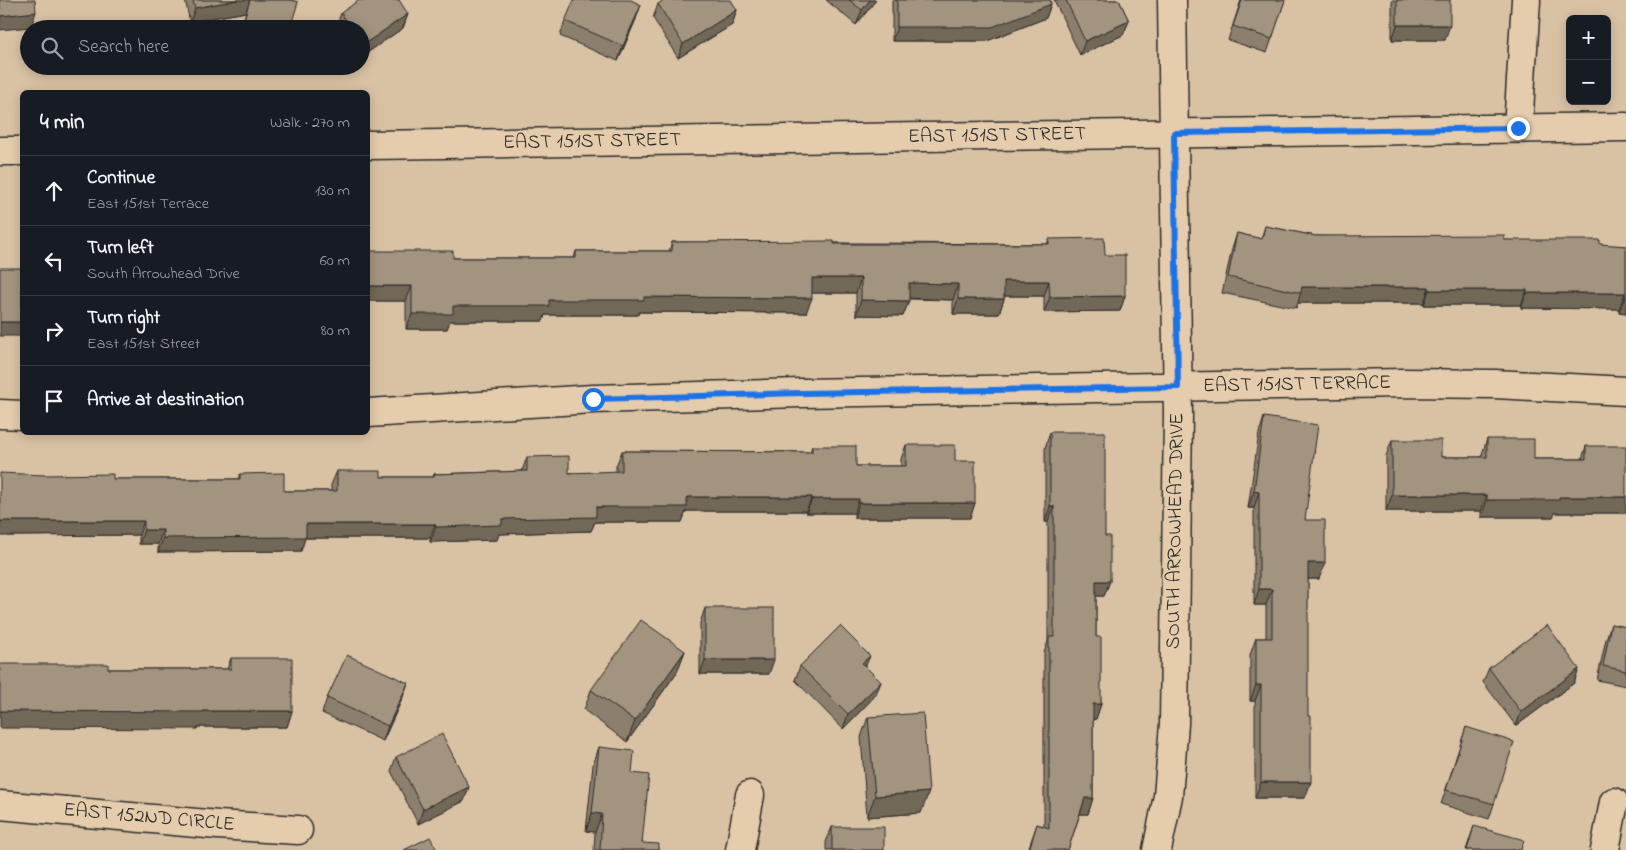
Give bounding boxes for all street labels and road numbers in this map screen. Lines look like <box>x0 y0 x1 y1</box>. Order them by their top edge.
street label: EAST 151ST STREET <box>908 120 1086 152</box>
street label: EAST 151ST STREET <box>503 126 681 158</box>
street label: EAST 151ST TERRACE <box>1203 369 1391 401</box>
street label: SOUTH ARROWHEAD DRIVE <box>1159 413 1193 649</box>
street label: EAST 152ND CIRCLE <box>62 796 236 840</box>

